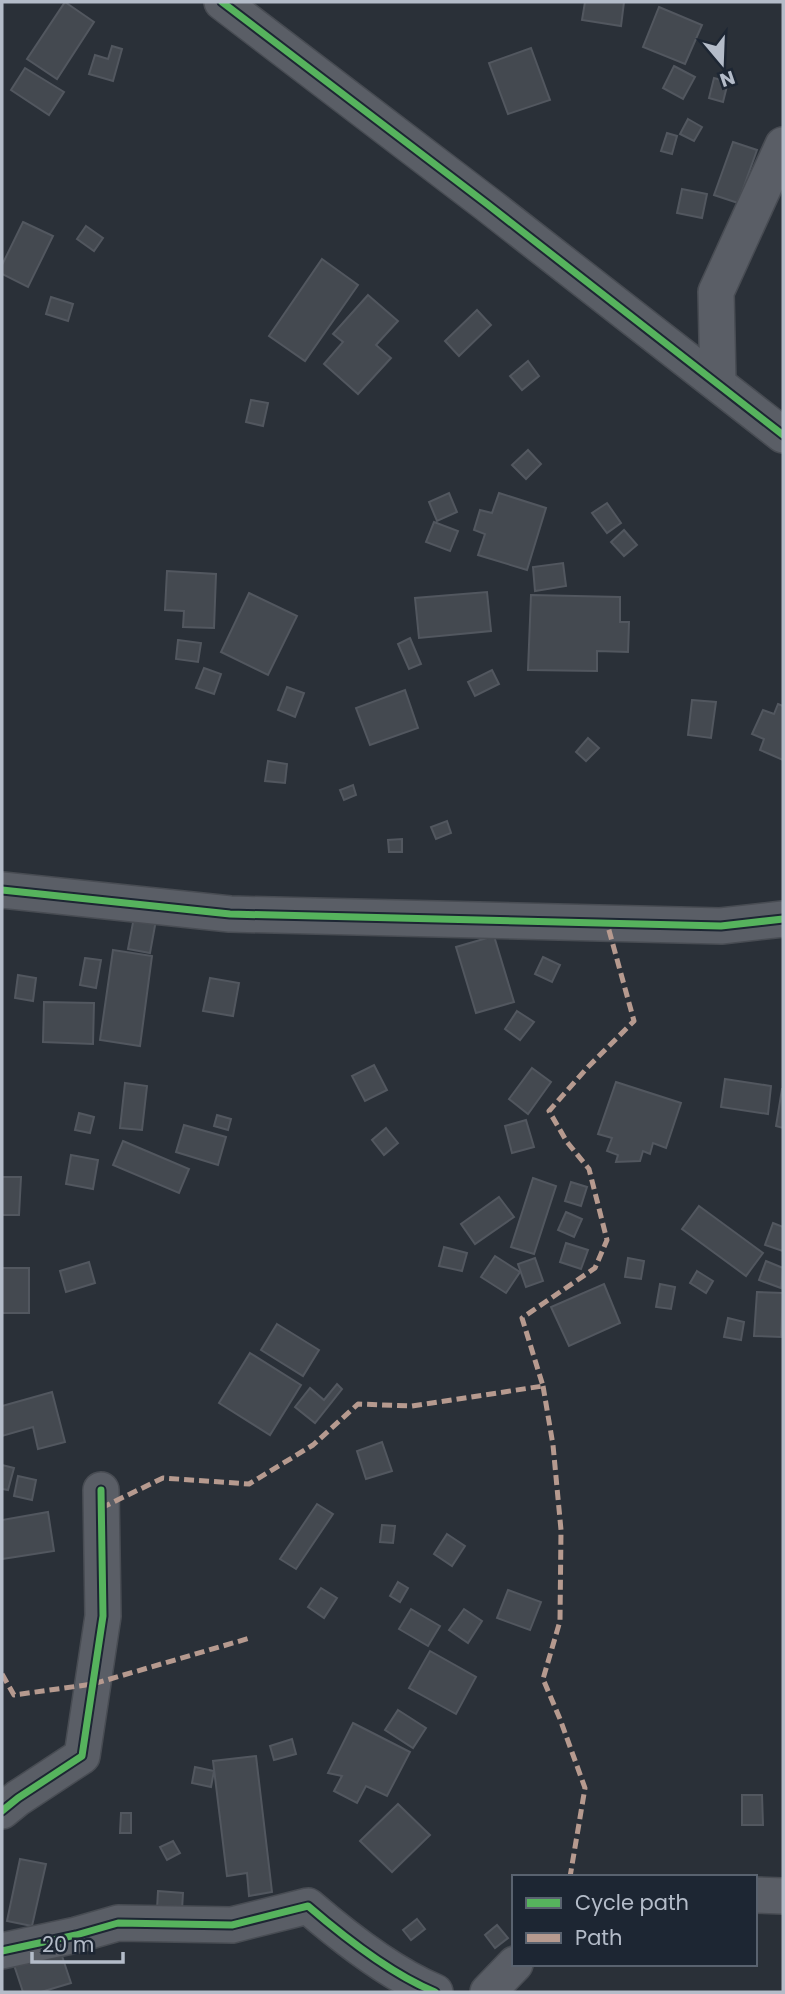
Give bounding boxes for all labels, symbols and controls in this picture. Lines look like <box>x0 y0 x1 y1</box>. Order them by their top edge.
north arrow <box>687 28 757 98</box>
text: N <box>716 64 739 94</box>
legend <box>512 1875 757 1966</box>
text: Cycle path <box>575 1888 689 1917</box>
scale bar <box>32 1920 122 1964</box>
text: Path <box>575 1923 622 1952</box>
text: 20 m <box>42 1930 95 1959</box>

